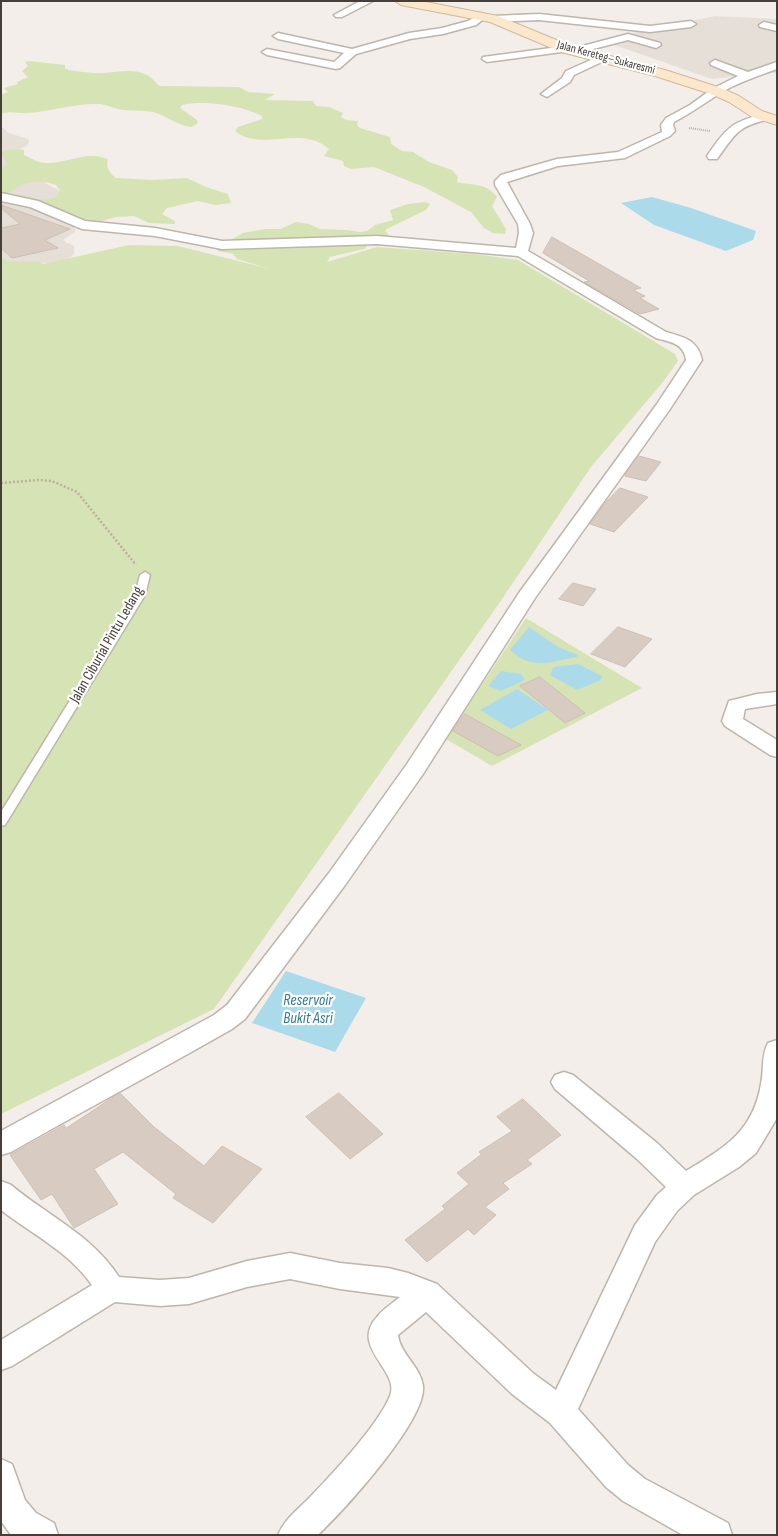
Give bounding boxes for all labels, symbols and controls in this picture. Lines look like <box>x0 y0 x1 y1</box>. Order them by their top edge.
street label: Jalan Kereteg–Sukaresmi <box>555 38 657 78</box>
street label: Jalan Ciburial Pintu Ledang <box>66 584 148 706</box>
water label: Reservoir Bukit Asri <box>283 991 333 1029</box>

